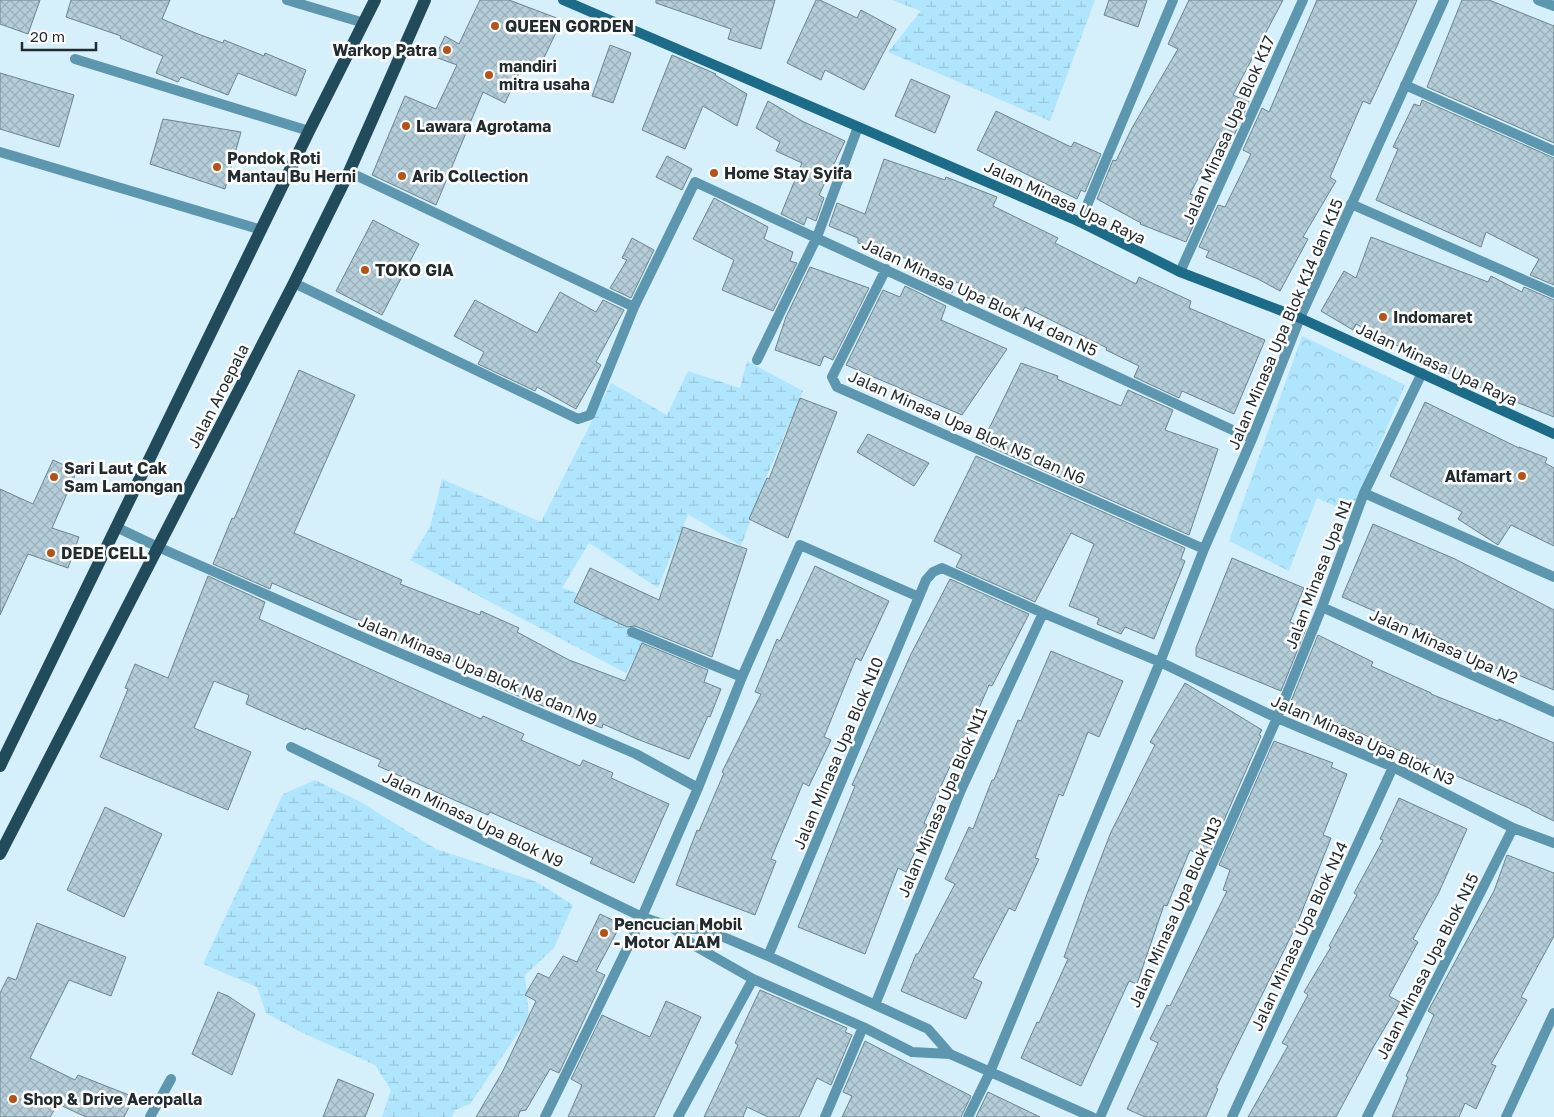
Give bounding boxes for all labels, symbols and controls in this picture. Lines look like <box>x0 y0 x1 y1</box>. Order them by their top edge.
place label: QUEEN GORDEN <box>505 16 634 36</box>
scale bar <box>22 20 96 52</box>
marker: QUEEN GORDEN <box>489 20 501 32</box>
text: 20 m <box>30 27 65 45</box>
street label: Jalan Minasa Upa Blok K17 <box>1177 33 1279 227</box>
place label: Warkop Patra <box>332 40 437 60</box>
marker: Warkop Patra <box>441 44 453 56</box>
place label: mandiri mitra usaha <box>499 56 590 94</box>
marker: mandiri mitra usaha <box>483 69 495 81</box>
place label: Lawara Agrotama <box>416 116 551 136</box>
marker: Lawara Agrotama <box>400 120 412 132</box>
place label: Pondok Roti Mantau Bu Herni <box>227 148 356 186</box>
street label: Jalan Minasa Upa Raya <box>981 156 1149 248</box>
marker: Pondok Roti Mantau Bu Herni <box>211 161 223 173</box>
place label: Home Stay Syifa <box>724 163 852 183</box>
place label: Arib Collection <box>412 166 528 186</box>
marker: Home Stay Syifa <box>708 167 720 179</box>
marker: Arib Collection <box>396 170 408 182</box>
street label: Jalan Minasa Upa Blok K14 dan K15 <box>1223 196 1347 452</box>
street label: Jalan Minasa Upa Blok N4 dan N5 <box>859 234 1101 360</box>
place label: TOKO GIA <box>375 260 454 280</box>
marker: TOKO GIA <box>359 264 371 276</box>
place label: Indomaret <box>1393 307 1473 327</box>
marker: Indomaret <box>1377 311 1389 323</box>
street label: Jalan Minasa Upa Raya <box>1353 318 1521 410</box>
street label: Jalan Aroepala <box>183 340 253 452</box>
street label: Jalan Minasa Upa Blok N5 dan N6 <box>845 366 1089 488</box>
place label: Sari Laut Cak Sam Lamongan <box>64 458 183 496</box>
place label: Alfamart <box>1445 466 1512 486</box>
marker: Alfamart <box>1516 470 1528 482</box>
marker: Sari Laut Cak Sam Lamongan <box>48 471 60 483</box>
street label: Jalan Minasa Upa N1 <box>1280 496 1356 652</box>
place label: DEDE CELL <box>61 543 147 563</box>
marker: DEDE CELL <box>45 547 57 559</box>
street label: Jalan Minasa Upa N2 <box>1367 604 1521 688</box>
street label: Jalan Minasa Upa Blok N8 dan N9 <box>355 610 601 730</box>
street label: Jalan Minasa Upa Blok N10 <box>788 654 888 852</box>
street label: Jalan Minasa Upa Blok N3 <box>1268 690 1458 790</box>
street label: Jalan Minasa Upa Blok N11 <box>893 704 991 900</box>
street label: Jalan Minasa Upa Blok N9 <box>379 766 567 872</box>
street label: Jalan Minasa Upa Blok N13 <box>1124 814 1226 1010</box>
street label: Jalan Minasa Upa Blok N14 <box>1246 838 1352 1034</box>
street label: Jalan Minasa Upa Blok N15 <box>1371 869 1483 1063</box>
place label: Pencucian Mobil - Motor ALAM <box>614 914 743 952</box>
marker: Pencucian Mobil - Motor ALAM <box>598 927 610 939</box>
place label: Shop & Drive Aeropalla <box>23 1089 202 1109</box>
marker: Shop & Drive Aeropalla <box>7 1093 19 1105</box>

